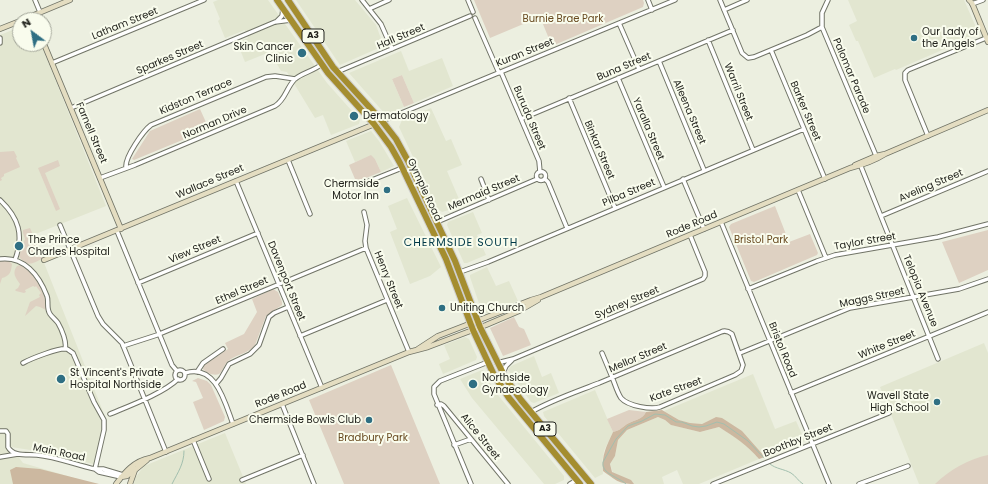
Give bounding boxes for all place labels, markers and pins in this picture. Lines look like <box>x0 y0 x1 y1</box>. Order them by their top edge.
place label: Our Lady of the Angels <box>922 26 978 50</box>
marker: Our Lady of the Angels <box>909 33 919 43</box>
place label: Skin Cancer Clinic <box>234 41 293 64</box>
marker: Skin Cancer Clinic <box>296 47 308 59</box>
marker: Dermatology <box>348 110 360 122</box>
place label: Dermatology <box>363 110 428 122</box>
place label: Chermside Motor Inn <box>324 178 379 202</box>
marker: Chermside Motor Inn <box>382 185 392 195</box>
place label: The Prince Charles Hospital <box>28 234 110 258</box>
marker: The Prince Charles Hospital <box>13 240 25 252</box>
place label: Uniting Church <box>450 302 524 314</box>
marker: Uniting Church <box>437 303 447 313</box>
place label: St Vincent's Private Hospital Northside <box>70 367 164 390</box>
place label: Northside Gynaecology <box>482 372 548 396</box>
marker: St Vincent's Private Hospital Northside <box>55 373 67 385</box>
marker: Northside Gynaecology <box>467 378 479 390</box>
place label: Wavell State High School <box>867 390 929 414</box>
marker: Wavell State High School <box>932 397 942 407</box>
place label: Chermside Bowls Club <box>249 414 361 426</box>
marker: Chermside Bowls Club <box>364 415 374 425</box>

